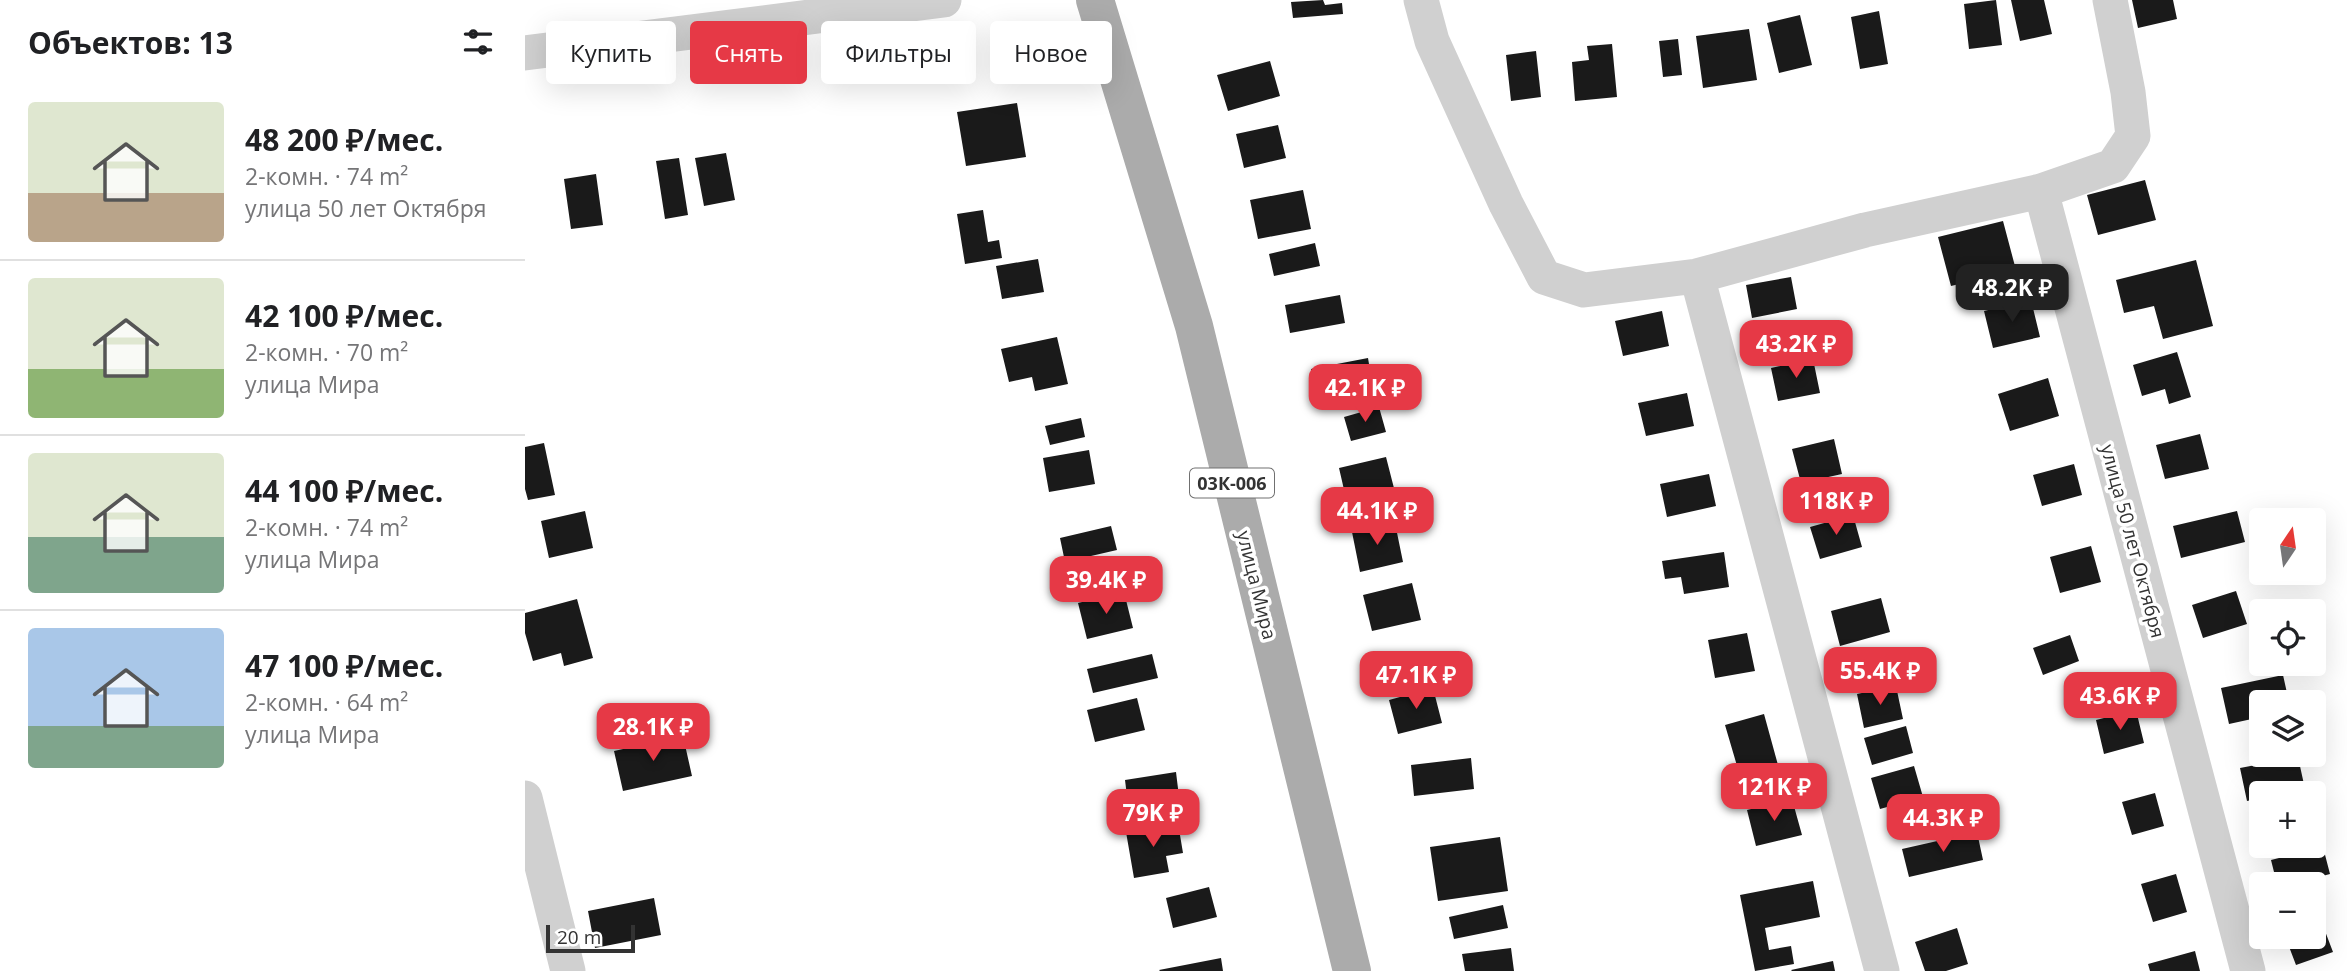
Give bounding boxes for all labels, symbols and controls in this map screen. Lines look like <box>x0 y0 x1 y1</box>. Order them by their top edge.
chip: Купить <box>546 21 676 84</box>
chip: Снять <box>690 21 807 84</box>
chip: Фильтры <box>821 21 976 84</box>
chip: Новое <box>990 21 1112 84</box>
text: Объектов: 13 <box>28 22 233 63</box>
icon: filters <box>459 23 497 61</box>
text: 48 200 ₽/мес. <box>245 119 443 160</box>
icon: home <box>84 130 168 214</box>
text: 2-комн. · 74 m² <box>245 160 408 192</box>
text: улица 50 лет Октября <box>245 192 486 224</box>
pin: 48.2K ₽ <box>1947 264 2077 324</box>
text: 48.2K ₽ <box>1972 271 2052 303</box>
text: 42 100 ₽/мес. <box>245 295 443 336</box>
icon: home <box>84 306 168 390</box>
pin: 43.2K ₽ <box>1731 320 1861 380</box>
text: 43.2K ₽ <box>1756 327 1836 359</box>
text: 2-комн. · 70 m² <box>245 336 408 368</box>
pin: 42.1K ₽ <box>1300 364 1430 424</box>
text: улица Мира <box>245 368 380 400</box>
text: 42.1K ₽ <box>1325 371 1405 403</box>
street label: улица 50 лет Октября <box>2095 441 2171 641</box>
road number: 03К-006 <box>1190 468 1274 498</box>
text: 44 100 ₽/мес. <box>245 470 443 511</box>
pin: 118K ₽ <box>1779 477 1893 537</box>
icon: home <box>84 481 168 565</box>
text: 118K ₽ <box>1799 484 1873 516</box>
pin: 44.1K ₽ <box>1312 488 1442 547</box>
text: 44.1K ₽ <box>1337 494 1417 526</box>
north arrow <box>2249 508 2326 584</box>
map controls <box>2249 508 2326 949</box>
text: 2-комн. · 74 m² <box>245 511 408 543</box>
street label: улица Мира <box>1231 528 1283 642</box>
text: улица Мира <box>245 543 380 575</box>
pin: 39.4K ₽ <box>1041 556 1171 616</box>
text: 39.4K ₽ <box>1066 563 1146 595</box>
button: locate <box>2249 599 2326 676</box>
text: 47 100 ₽/мес. <box>245 645 443 686</box>
pin: 55.4K ₽ <box>1815 648 1945 707</box>
pin: 47.1K ₽ <box>1351 652 1481 711</box>
text: 55.4K ₽ <box>1840 654 1920 686</box>
icon: home <box>84 656 168 740</box>
text: 47.1K ₽ <box>1376 658 1456 690</box>
pin: 43.6K ₽ <box>2055 672 2185 732</box>
text: 43.6K ₽ <box>2080 679 2160 711</box>
text: 2-комн. · 64 m² <box>245 686 408 718</box>
button: layers <box>2249 690 2326 767</box>
pin: 28.1K ₽ <box>588 704 718 763</box>
text: 28.1K ₽ <box>613 710 693 742</box>
text: улица Мира <box>245 718 380 750</box>
pin: 121K ₽ <box>1717 764 1831 823</box>
text: 121K ₽ <box>1737 770 1811 802</box>
button: + <box>2249 781 2326 858</box>
pin: 79K ₽ <box>1104 790 1202 849</box>
pin: 44.3K ₽ <box>1878 794 2008 854</box>
text: 79K ₽ <box>1123 796 1183 828</box>
text: 44.3K ₽ <box>1903 801 1983 833</box>
button: − <box>2249 872 2326 949</box>
scale bar <box>546 922 635 954</box>
text: 20 m <box>557 924 601 950</box>

